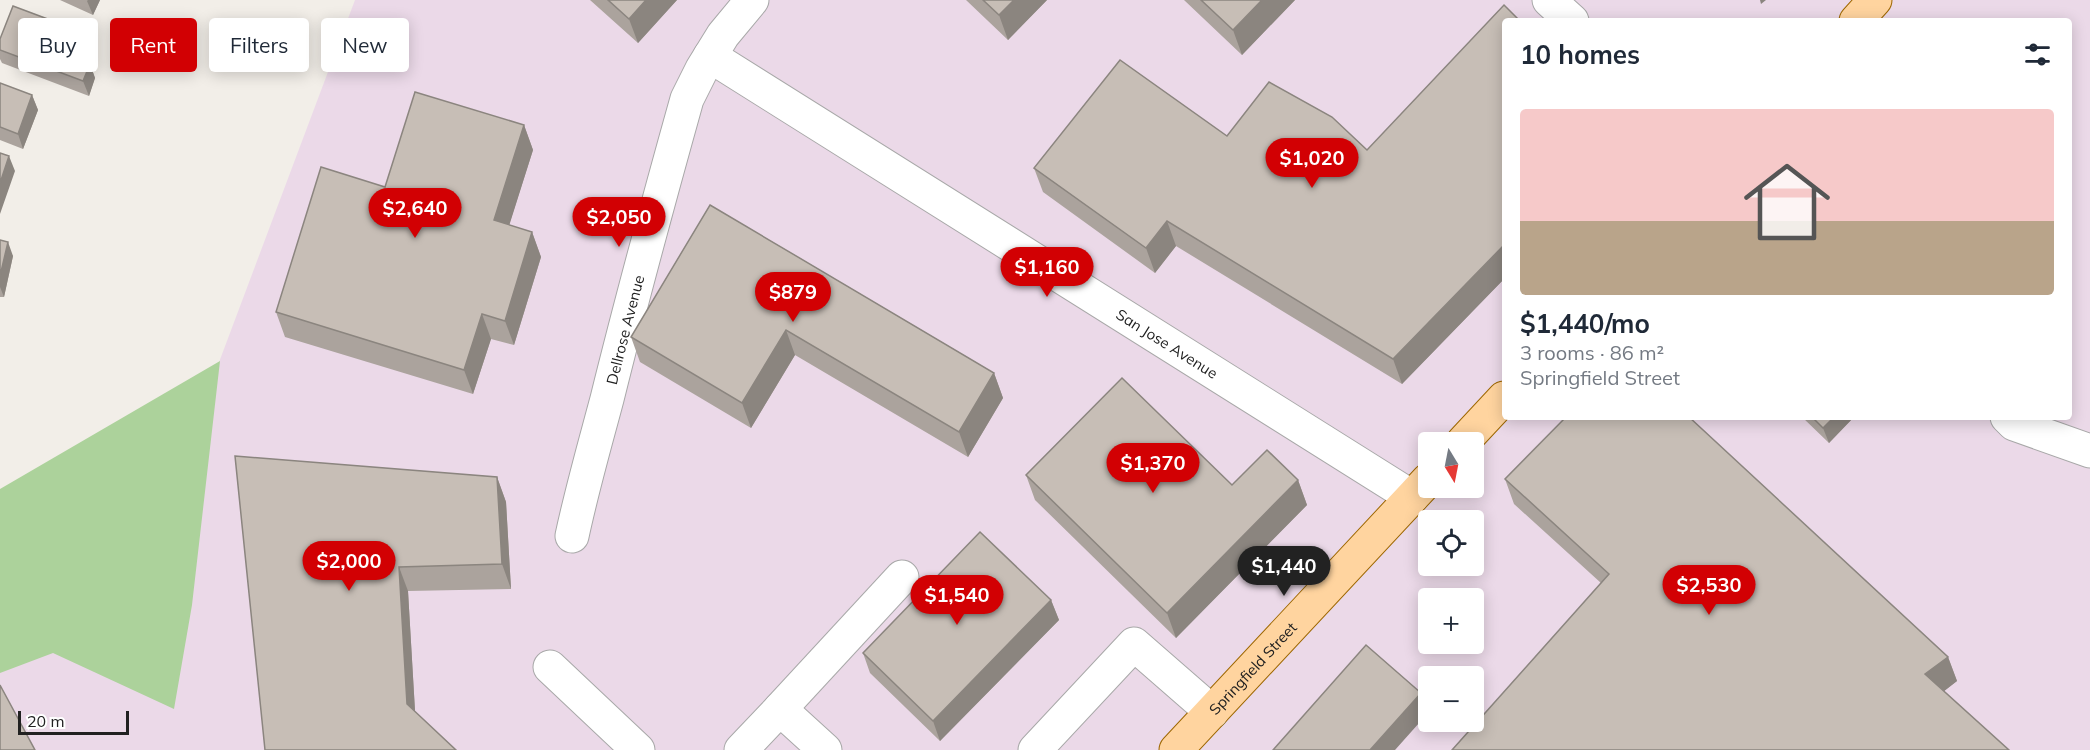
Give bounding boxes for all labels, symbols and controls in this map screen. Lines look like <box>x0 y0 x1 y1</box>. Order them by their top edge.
chip: Buy <box>18 18 98 72</box>
chip: Rent <box>110 18 197 72</box>
chip: Filters <box>209 18 309 72</box>
chip: New <box>321 18 409 72</box>
text: 10 homes <box>1520 38 1640 71</box>
icon: filters <box>2021 38 2054 71</box>
pin: $1,020 <box>1263 138 1361 189</box>
text: $1,020 <box>1280 145 1344 170</box>
icon: home <box>1733 148 1841 256</box>
pin: $2,640 <box>366 188 464 239</box>
text: $2,640 <box>383 195 447 220</box>
pin: $2,050 <box>570 197 668 248</box>
text: $2,050 <box>587 204 651 229</box>
pin: $1,160 <box>998 247 1096 298</box>
text: $1,160 <box>1015 254 1079 279</box>
pin: $879 <box>757 272 829 323</box>
street label: Dellrose Avenue <box>602 273 648 386</box>
text: $879 <box>769 279 817 304</box>
street label: San Jose Avenue <box>1113 304 1222 382</box>
text: $1,440/mo <box>1520 307 1650 340</box>
text: 3 rooms · 86 m² <box>1520 340 1664 365</box>
text: Springfield Street <box>1520 365 1680 390</box>
north arrow <box>1418 432 1484 498</box>
map controls <box>1418 432 1484 732</box>
pin: $1,370 <box>1104 443 1202 494</box>
text: $1,370 <box>1121 450 1185 475</box>
button: locate <box>1418 510 1484 576</box>
pin: $2,000 <box>300 541 398 592</box>
pin: $1,440 <box>1235 546 1333 597</box>
text: $2,000 <box>317 548 381 573</box>
text: $1,440 <box>1252 553 1316 578</box>
pin: $2,530 <box>1660 565 1758 616</box>
text: $2,530 <box>1677 572 1741 597</box>
pin: $1,540 <box>908 575 1006 626</box>
text: $1,540 <box>925 582 989 607</box>
button: + <box>1418 588 1484 654</box>
street label: Springfield Street <box>1204 618 1300 719</box>
button: − <box>1418 666 1484 732</box>
scale bar <box>18 708 129 736</box>
text: 20 m <box>27 711 64 731</box>

